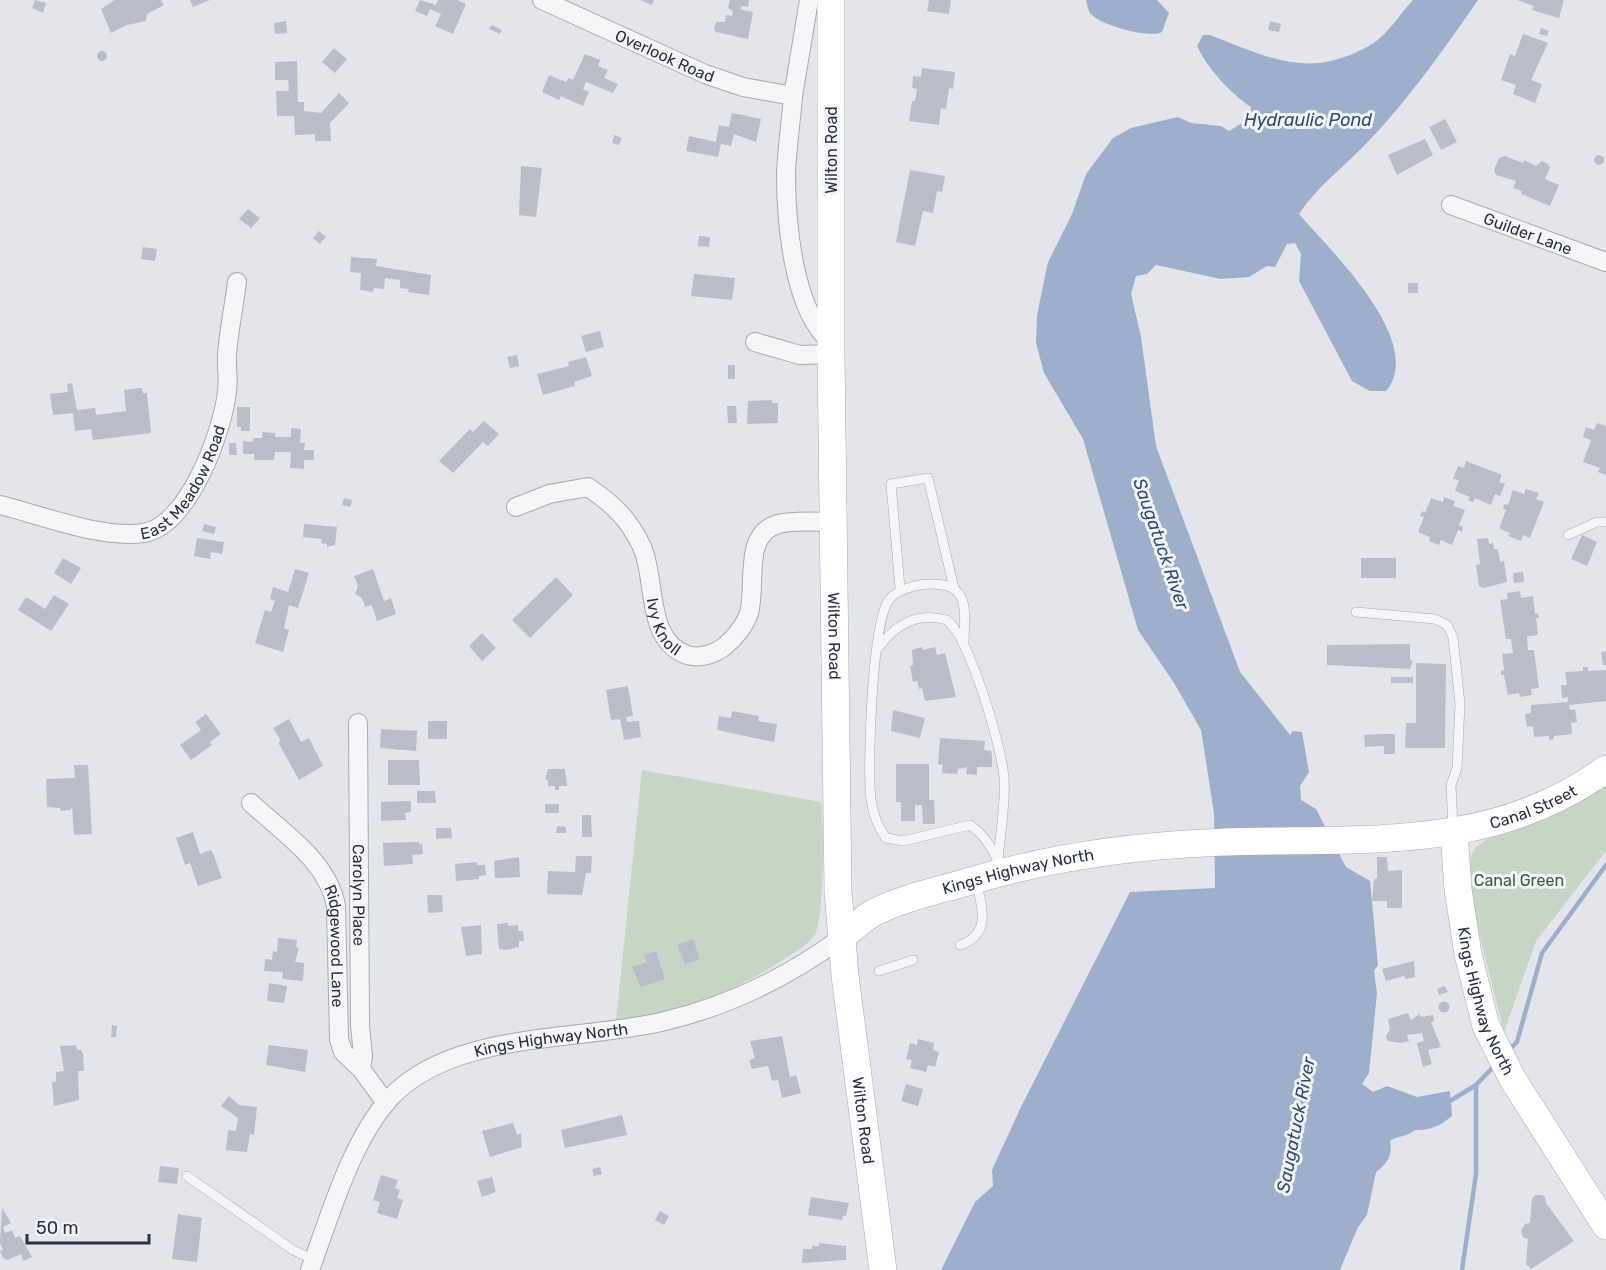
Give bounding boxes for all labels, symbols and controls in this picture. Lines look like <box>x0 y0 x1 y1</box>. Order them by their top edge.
street label: Overlook Road <box>612 25 717 86</box>
street label: Wilton Road <box>822 106 841 194</box>
water label: Hydraulic Pond <box>1244 109 1372 131</box>
street label: Guilder Lane <box>1481 208 1575 258</box>
street label: East Meadow Road <box>138 423 229 543</box>
water label: Saugatuck River <box>1128 475 1194 614</box>
street label: Wilton Road <box>825 592 845 680</box>
street label: Ivy Knoll <box>643 596 684 659</box>
street label: Canal Street <box>1487 781 1580 832</box>
street label: Carolyn Place <box>349 844 369 946</box>
street label: Kings Highway North <box>940 844 1095 898</box>
park label: Canal Green <box>1474 871 1564 890</box>
street label: Ridgewood Lane <box>321 882 348 1008</box>
street label: Kings Highway North <box>1454 925 1518 1078</box>
street label: Kings Highway North <box>472 1019 629 1061</box>
water label: Saugatuck River <box>1272 1054 1320 1195</box>
street label: Wilton Road <box>849 1076 879 1165</box>
scale bar <box>27 1207 148 1245</box>
text: 50 m <box>36 1217 79 1239</box>

